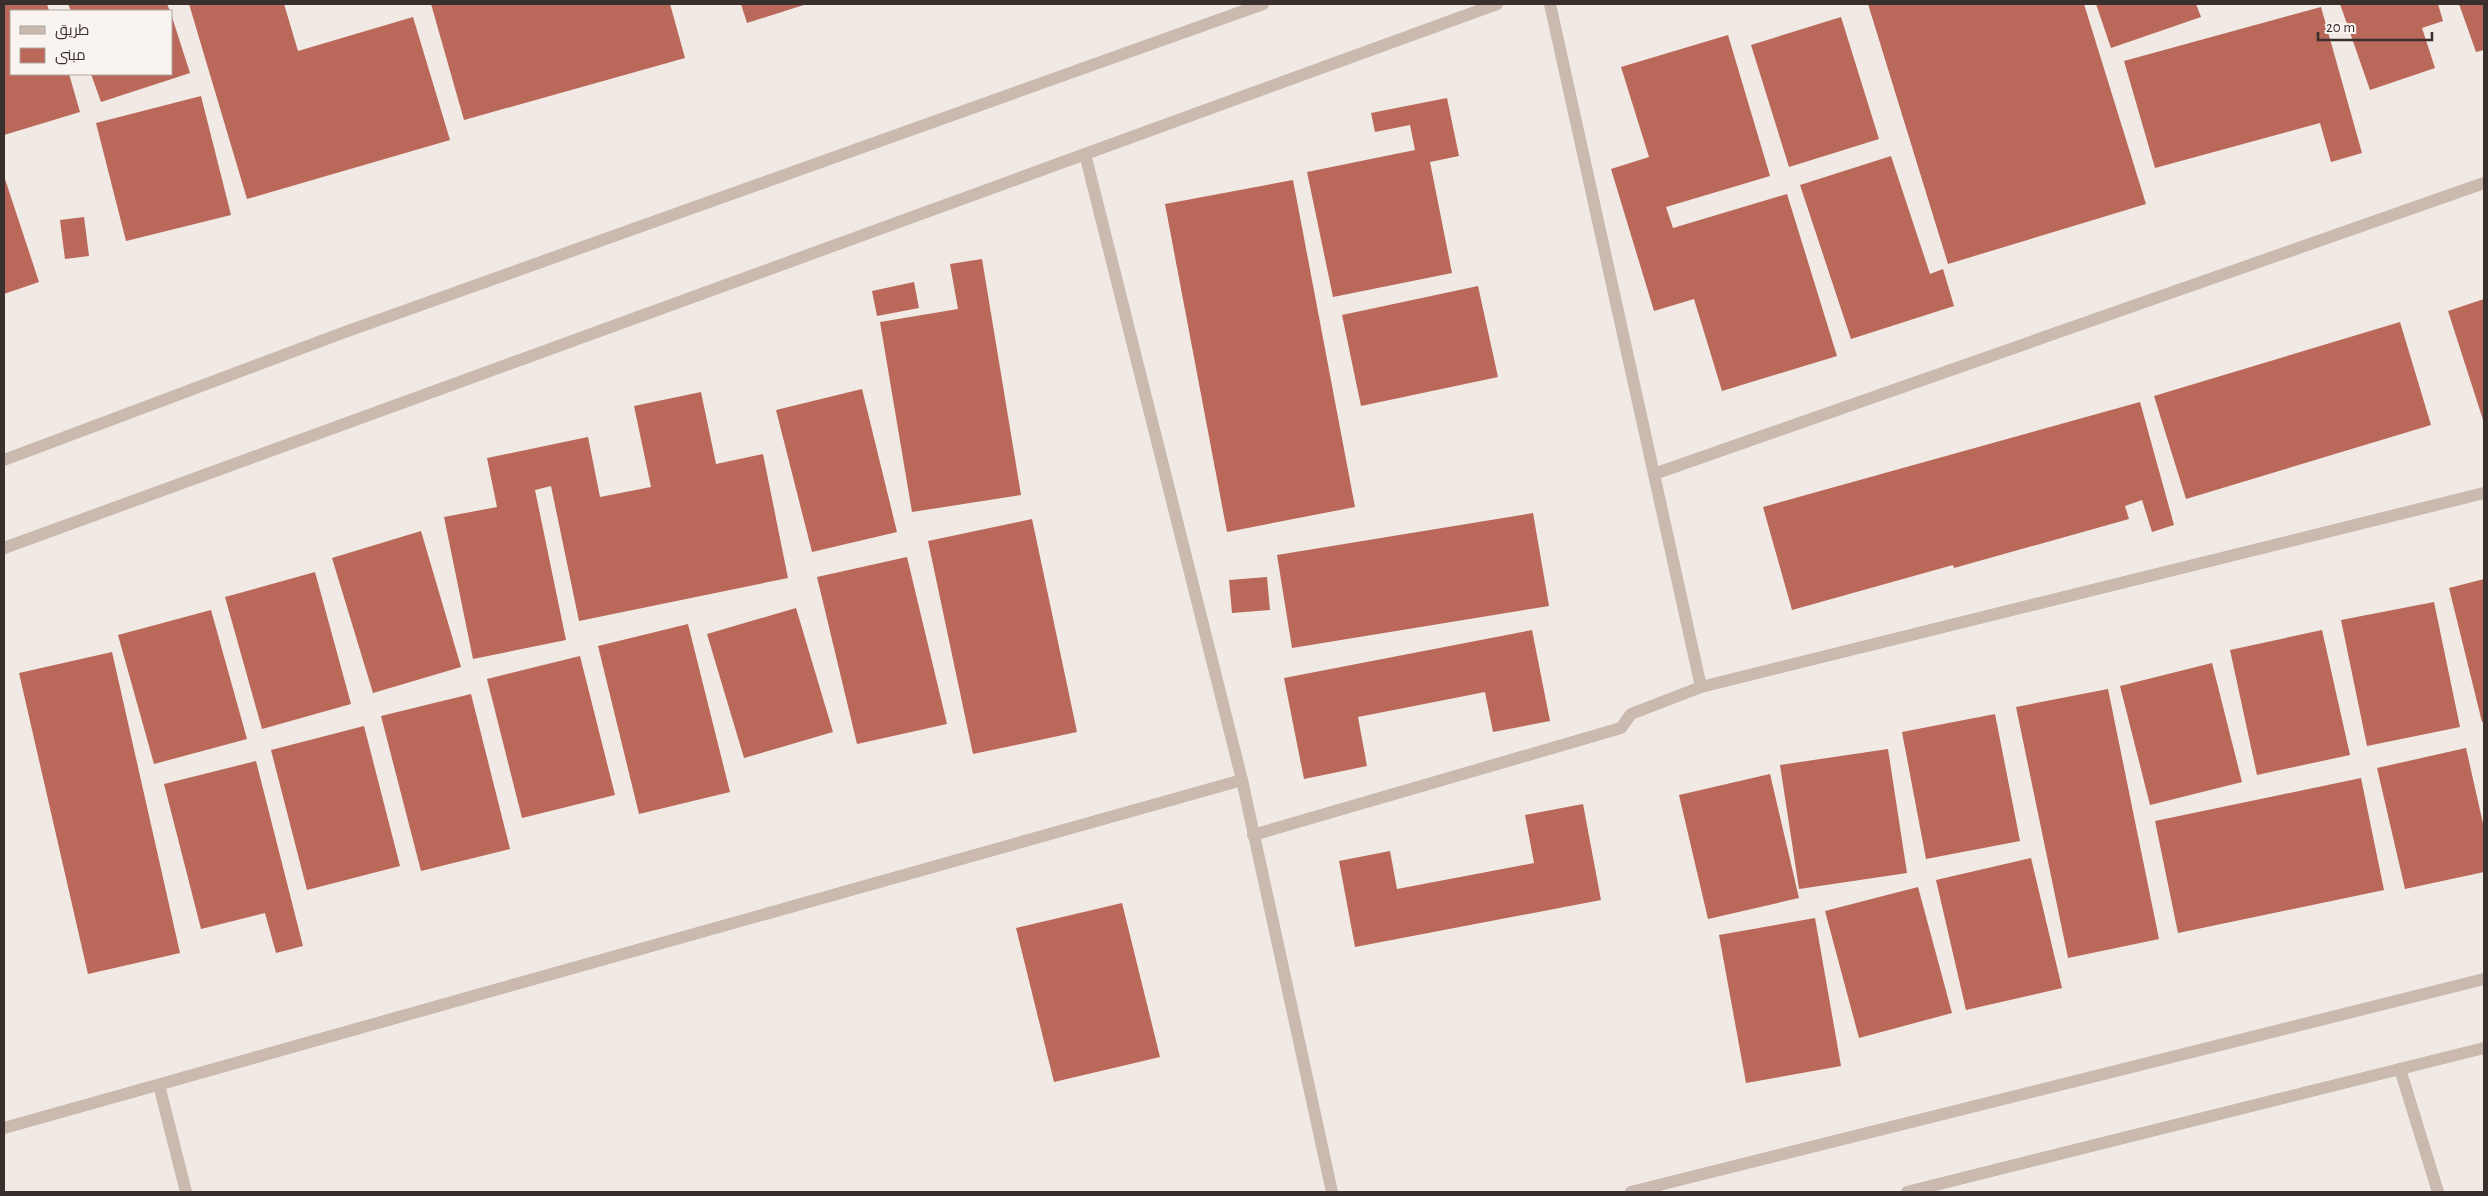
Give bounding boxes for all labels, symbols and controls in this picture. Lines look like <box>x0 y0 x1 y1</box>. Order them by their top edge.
legend <box>10 10 172 75</box>
scale bar <box>2318 10 2432 42</box>
text: 20 m <box>2326 20 2355 35</box>
text: طريق <box>55 23 89 40</box>
text: مبنى <box>55 48 86 65</box>

